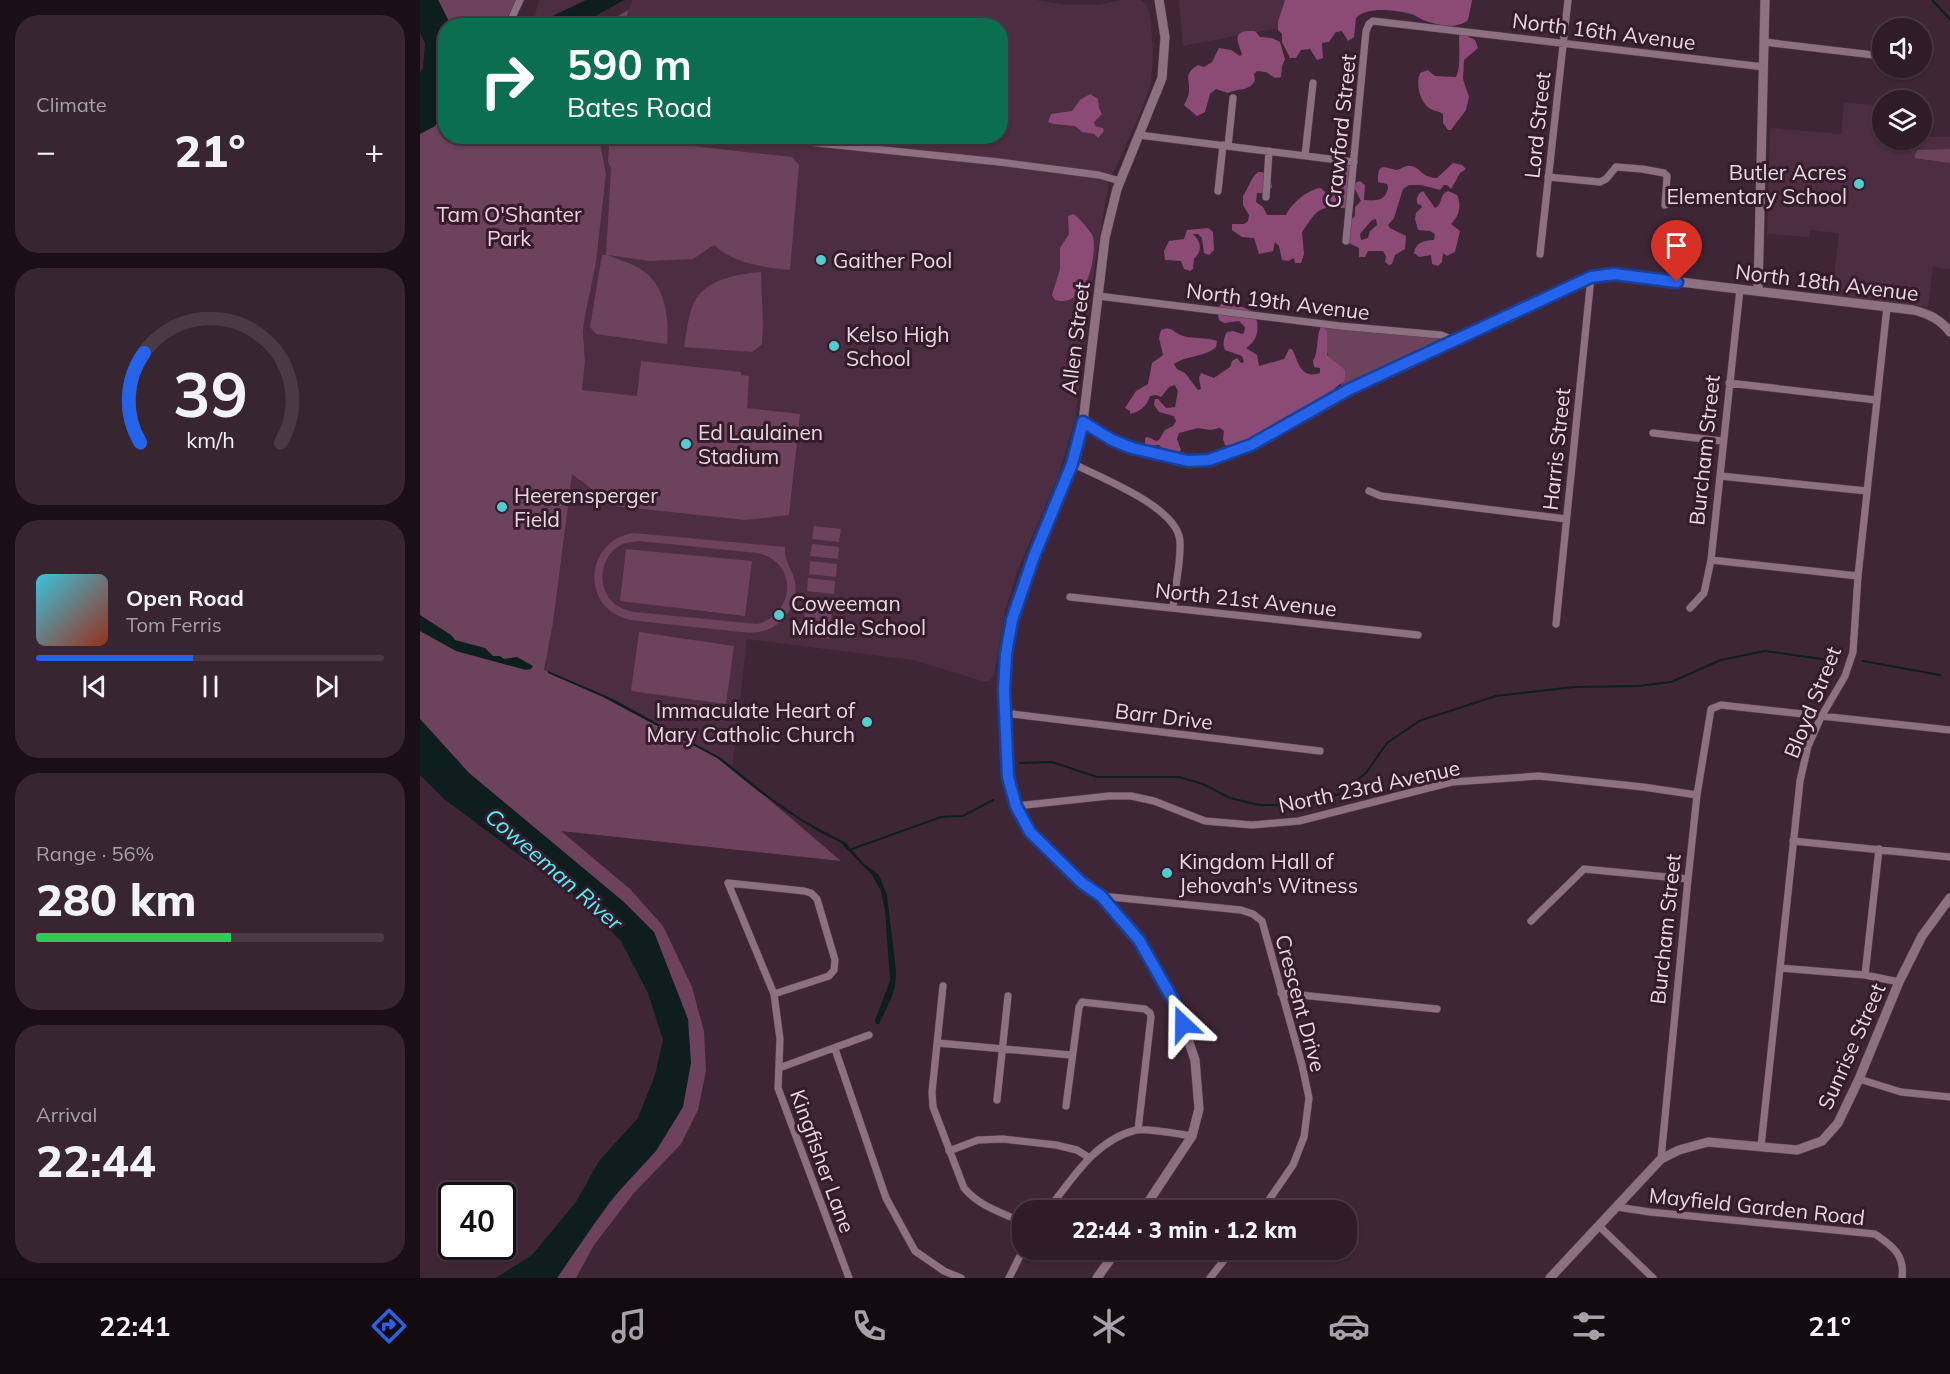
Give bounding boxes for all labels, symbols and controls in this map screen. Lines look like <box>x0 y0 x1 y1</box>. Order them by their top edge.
street label: North 16th Avenue <box>1511 7 1697 55</box>
map controls <box>1872 18 1932 150</box>
button: sound <box>1872 18 1932 78</box>
text: 590 m <box>567 38 692 91</box>
icon: right <box>468 42 546 120</box>
street label: Crawford Street <box>1319 52 1361 210</box>
street label: Lord Street <box>1518 70 1556 180</box>
text: Bates Road <box>567 90 712 124</box>
button: layers <box>1872 90 1932 150</box>
text: Climate <box>36 92 107 117</box>
text: 21° <box>174 122 246 178</box>
text: − <box>36 130 56 171</box>
text: + <box>364 130 384 171</box>
place label: Butler Acres Elementary School <box>1666 159 1847 209</box>
marker: Butler Acres Elementary School <box>1852 177 1866 191</box>
park label: Tam O'Shanter Park <box>436 201 582 251</box>
pin <box>1651 220 1702 282</box>
icon: arrive <box>1660 229 1693 262</box>
place label: Gaither Pool <box>833 247 952 273</box>
marker: Gaither Pool <box>814 253 828 267</box>
street label: North 18th Avenue <box>1734 258 1920 306</box>
street label: North 19th Avenue <box>1185 277 1371 325</box>
street label: Allen Street <box>1055 280 1095 396</box>
place label: Kelso High School <box>846 321 949 371</box>
marker: Kelso High School <box>827 339 841 353</box>
text: 39 <box>173 355 247 434</box>
street label: Burcham Street <box>1683 373 1725 527</box>
street label: Harris Street <box>1537 387 1575 511</box>
place label: Ed Laulainen Stadium <box>698 419 823 469</box>
text: km/h <box>186 427 234 454</box>
marker: Ed Laulainen Stadium <box>679 437 693 451</box>
place label: Heerensperger Field <box>514 482 658 532</box>
marker: Heerensperger Field <box>495 500 509 514</box>
street label: North 21st Avenue <box>1154 577 1338 621</box>
text: Open Road <box>126 584 244 612</box>
place label: Coweeman Middle School <box>791 590 926 640</box>
marker: Coweeman Middle School <box>772 608 786 622</box>
text: Tom Ferris <box>126 612 222 637</box>
street label: Bloyd Street <box>1778 642 1846 762</box>
icon: previous <box>78 670 111 703</box>
icon: pause <box>194 670 227 703</box>
icon: next <box>310 670 343 703</box>
place label: Immaculate Heart of Mary Catholic Church <box>646 697 856 747</box>
street label: Barr Drive <box>1114 697 1214 735</box>
marker: Immaculate Heart of Mary Catholic Church <box>860 715 874 729</box>
street label: North 23rd Avenue <box>1276 754 1462 818</box>
water label: Coweeman River <box>480 802 629 937</box>
text: Range · 56% <box>36 841 154 866</box>
place label: Kingdom Hall of Jehovah's Witness <box>1179 848 1358 898</box>
street label: Burcham Street <box>1644 852 1686 1006</box>
marker: Kingdom Hall of Jehovah's Witness <box>1160 866 1174 880</box>
text: 280 km <box>36 871 197 927</box>
street label: Crescent Drive <box>1270 931 1332 1075</box>
street label: Sunrise Street <box>1812 979 1890 1113</box>
position arrow <box>1151 992 1215 1056</box>
street label: Kingfisher Lane <box>785 1086 861 1236</box>
text: Arrival <box>36 1102 97 1127</box>
text: 22:44 <box>36 1132 156 1188</box>
speed limit sign: 40 <box>438 1182 516 1260</box>
street label: Mayfield Garden Road <box>1648 1182 1866 1230</box>
text: 22:44 · 3 min · 1.2 km <box>1072 1216 1297 1244</box>
icon: directions <box>368 1305 410 1347</box>
icon: music <box>608 1305 650 1347</box>
icon: phone <box>848 1305 890 1347</box>
icon: climate <box>1088 1305 1130 1347</box>
icon: car <box>1328 1305 1370 1347</box>
icon: filters <box>1568 1305 1610 1347</box>
text: 22:41 <box>99 1309 170 1343</box>
text: 21° <box>1808 1309 1851 1343</box>

